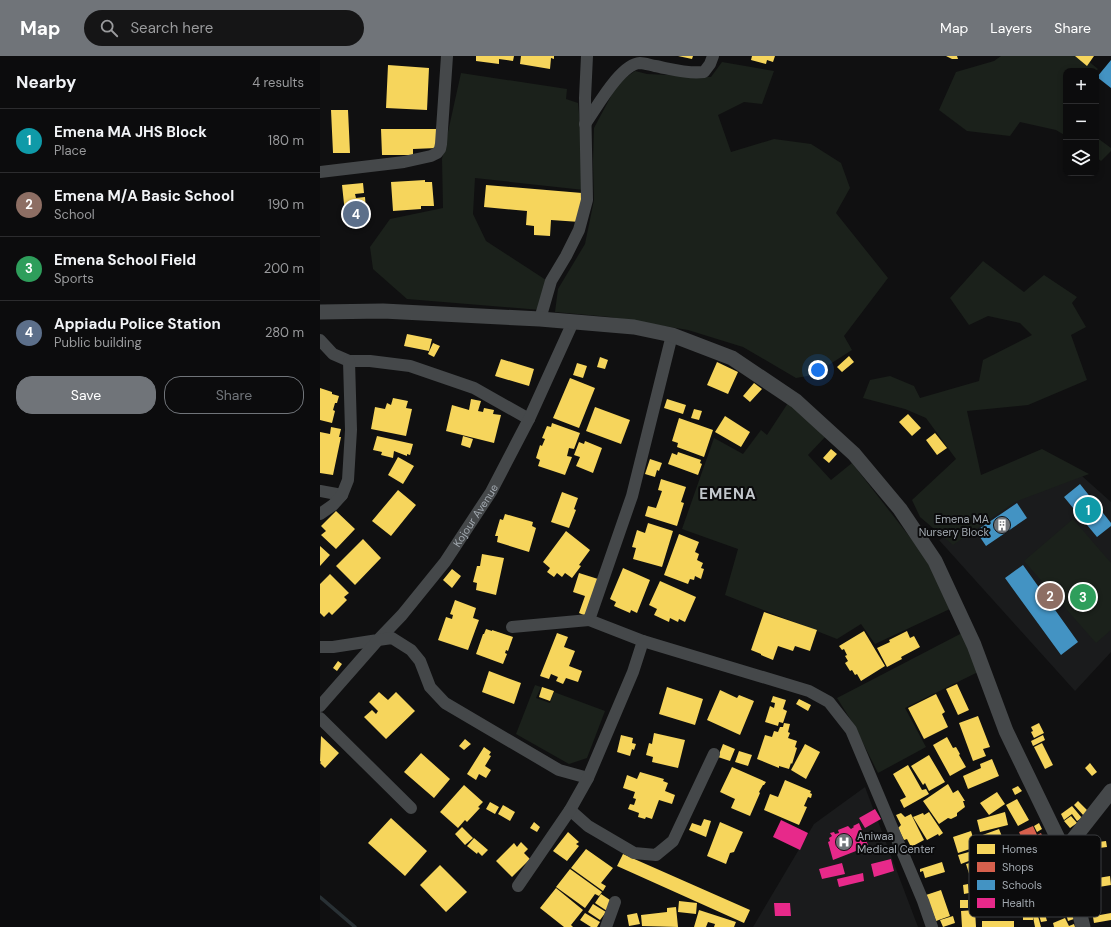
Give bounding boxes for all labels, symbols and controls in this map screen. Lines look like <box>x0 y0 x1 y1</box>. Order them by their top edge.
search box <box>84 10 364 46</box>
text: Map <box>20 16 60 41</box>
icon: search <box>98 17 120 39</box>
text: Search here <box>130 18 213 38</box>
text: Map <box>940 19 968 37</box>
text: Layers <box>990 19 1032 37</box>
text: Share <box>1054 19 1091 37</box>
map controls <box>1063 68 1099 176</box>
button: + <box>1063 68 1099 104</box>
text: Nearby <box>16 71 76 93</box>
text: 4 results <box>252 74 304 91</box>
button: − <box>1063 104 1099 140</box>
text: Emena MA JHS Block <box>54 122 207 142</box>
text: 1 <box>27 132 31 149</box>
text: 180 m <box>268 132 304 149</box>
button: layers <box>1063 140 1099 176</box>
text: Place <box>54 142 86 159</box>
text: Emena M/A Basic School <box>54 186 234 206</box>
text: 2 <box>25 196 33 213</box>
text: 190 m <box>268 196 304 213</box>
pin: 4 <box>343 199 369 229</box>
text: School <box>54 206 95 223</box>
text: Emena School Field <box>54 250 196 270</box>
text: 3 <box>25 260 33 277</box>
text: 200 m <box>264 260 304 277</box>
text: Sports <box>54 270 94 287</box>
text: Appiadu Police Station <box>54 314 221 334</box>
text: 4 <box>25 324 33 341</box>
text: 280 m <box>265 324 304 341</box>
text: Public building <box>54 334 142 351</box>
your location <box>808 360 828 380</box>
button: Save <box>16 376 156 414</box>
button: Share <box>164 376 304 414</box>
street label: Kojour Avenue <box>450 482 501 550</box>
district label: EMENA <box>699 484 757 504</box>
pin: 1 <box>1075 495 1101 525</box>
place label: Emena MA Nursery Block <box>919 512 989 539</box>
building icon: Emena MA Nursery Block <box>992 515 1012 535</box>
pin: 2 <box>1037 581 1063 611</box>
pin: 3 <box>1070 582 1096 612</box>
place label: Aniwaa Medical Center <box>857 829 935 856</box>
hospital icon: Aniwaa Medical Center <box>834 832 854 852</box>
legend <box>969 835 1101 917</box>
text: Homes <box>1002 842 1038 856</box>
text: Shops <box>1002 860 1034 874</box>
text: Schools <box>1002 878 1042 892</box>
text: Health <box>1002 896 1035 910</box>

